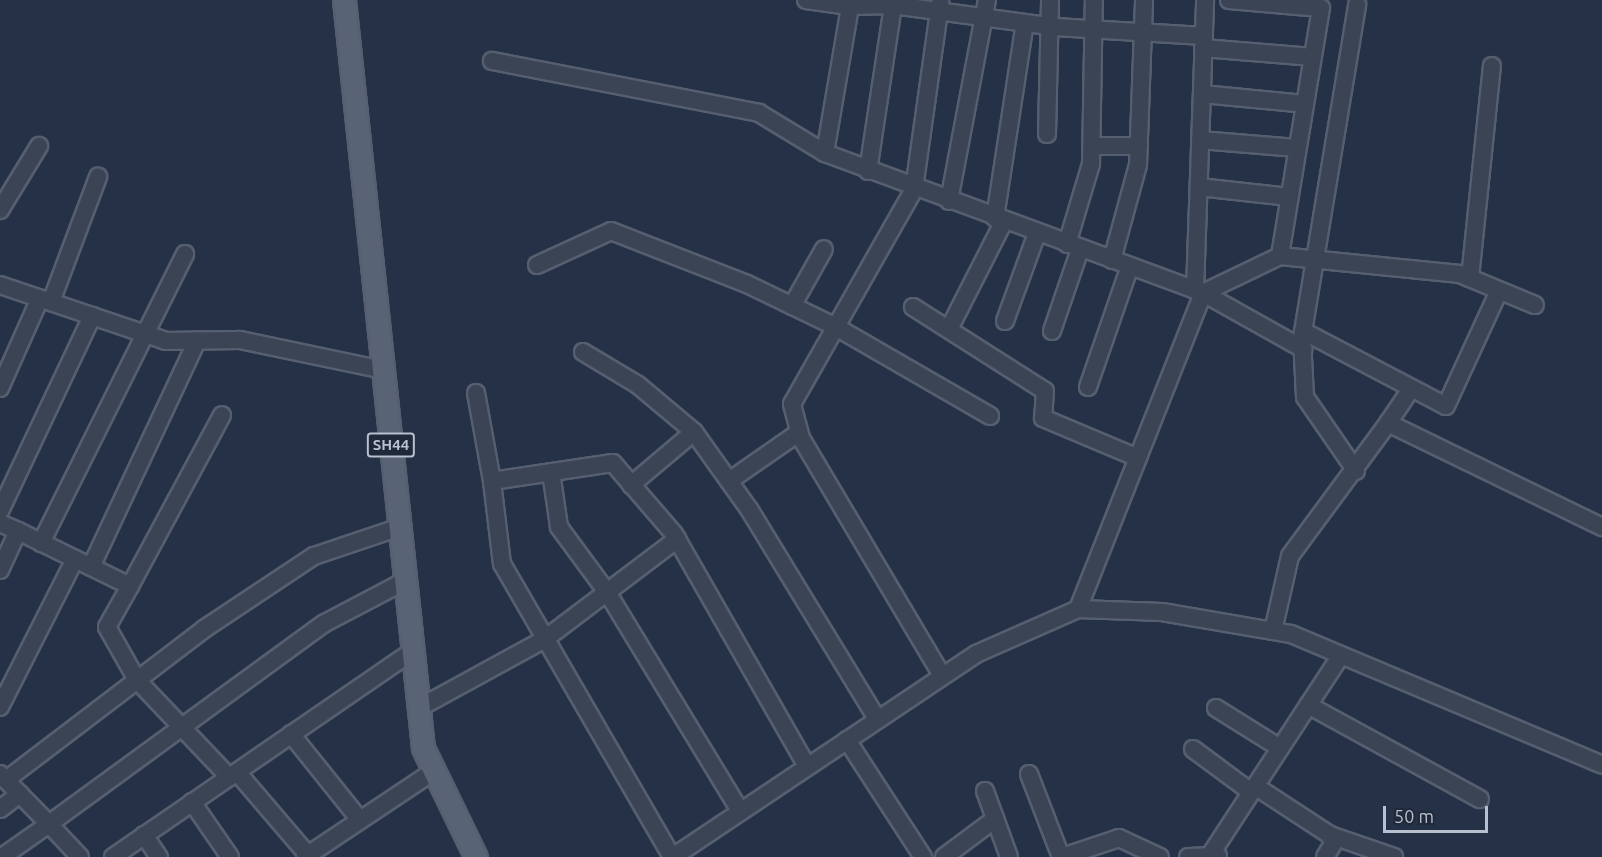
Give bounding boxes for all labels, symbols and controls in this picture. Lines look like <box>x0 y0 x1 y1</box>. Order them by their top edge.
road number: SH44 <box>366 433 416 457</box>
scale bar <box>1386 794 1491 832</box>
text: 50 m <box>1394 806 1434 826</box>

